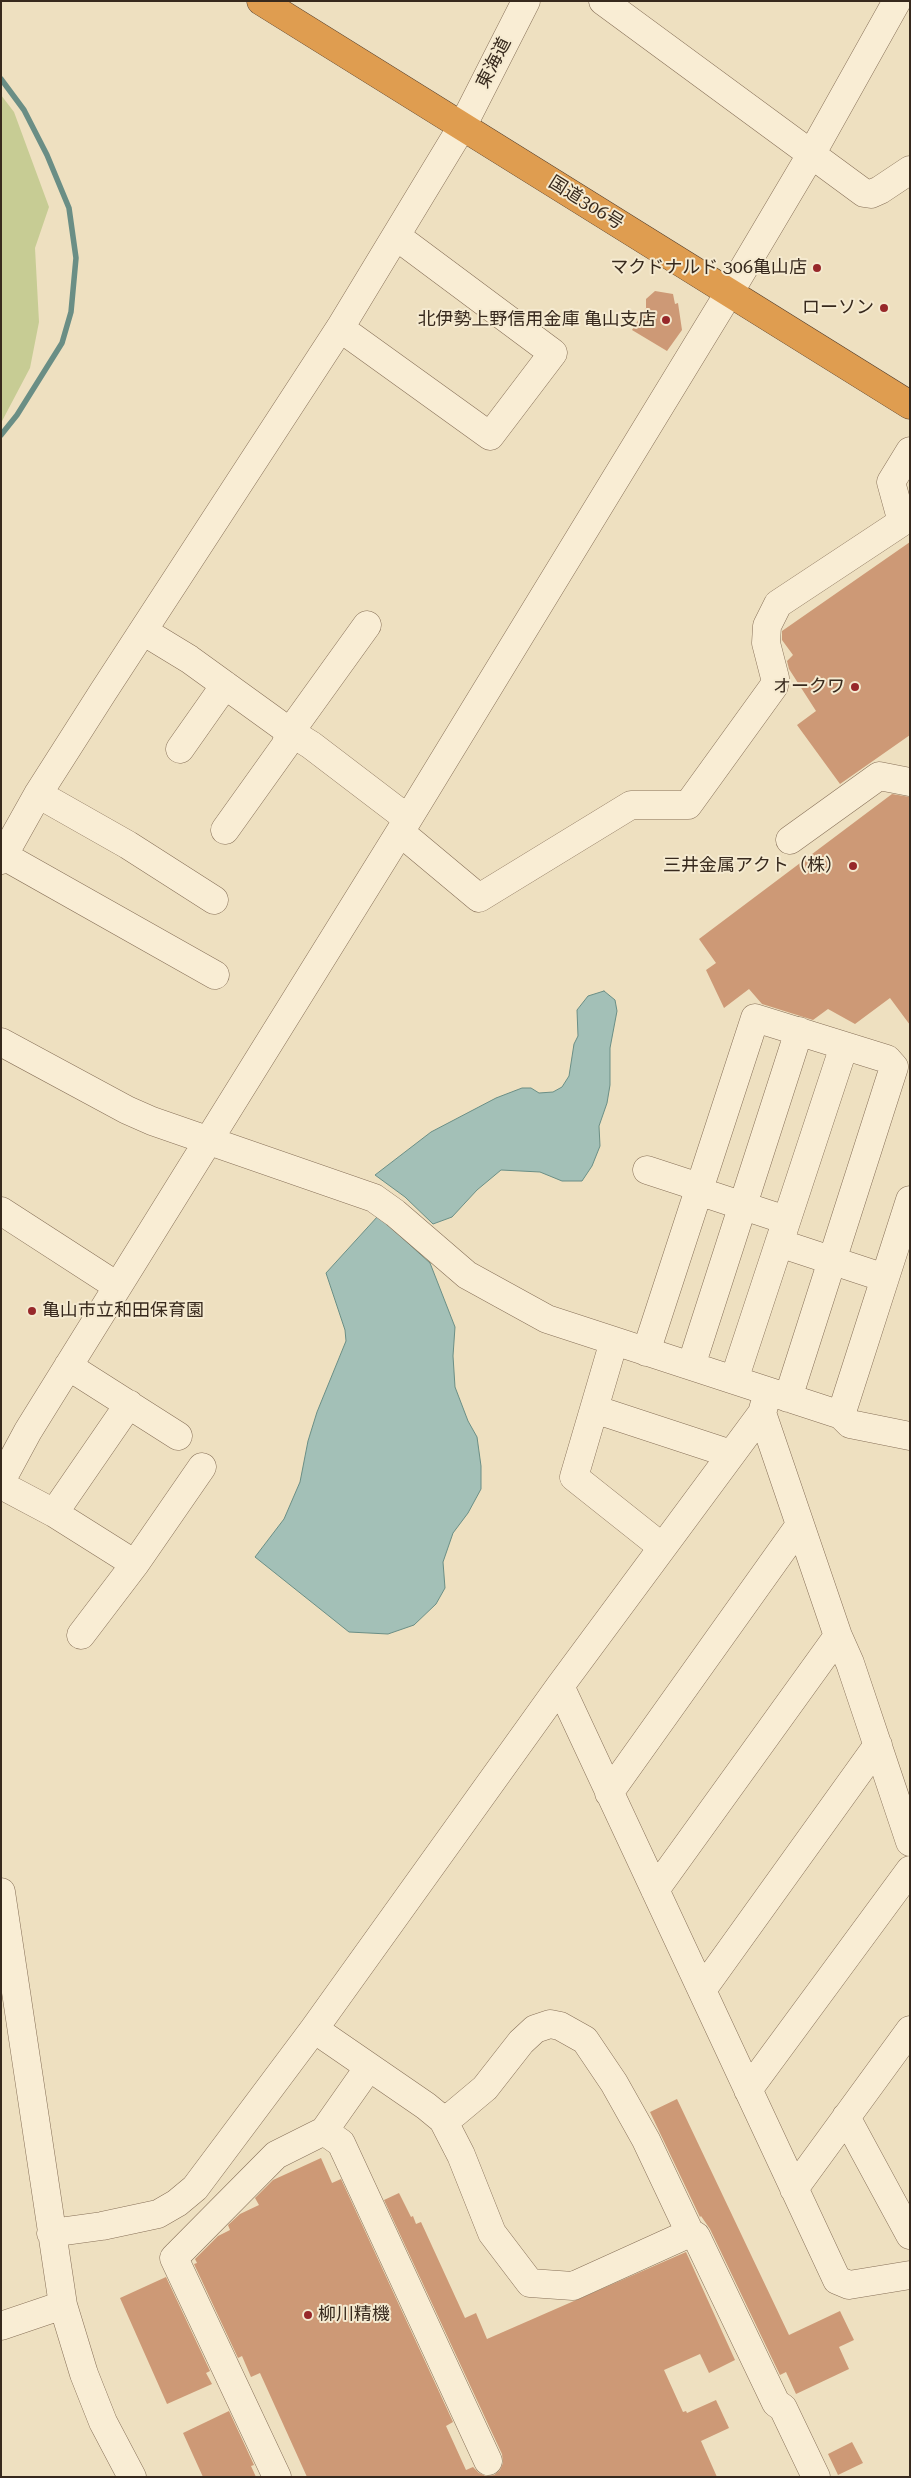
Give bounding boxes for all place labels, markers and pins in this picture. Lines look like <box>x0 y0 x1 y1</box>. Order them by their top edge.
place label: マクドナルド 306亀山店 <box>610 257 807 279</box>
marker: マクドナルド 306亀山店 <box>811 262 823 274</box>
place label: ローソン <box>802 297 874 319</box>
marker: ローソン <box>878 302 890 314</box>
place label: 北伊勢上野信用金庫 亀山支店 <box>417 309 656 331</box>
marker: 北伊勢上野信用金庫 亀山支店 <box>660 314 672 326</box>
place label: オークワ <box>773 676 845 698</box>
marker: オークワ <box>849 681 861 693</box>
place label: 三井金属アクト（株） <box>663 855 843 877</box>
marker: 三井金属アクト（株） <box>847 860 859 872</box>
place label: 亀山市立和田保育園 <box>42 1300 204 1322</box>
marker: 亀山市立和田保育園 <box>26 1305 38 1317</box>
place label: 柳川精機 <box>318 2304 390 2326</box>
marker: 柳川精機 <box>302 2309 314 2321</box>

